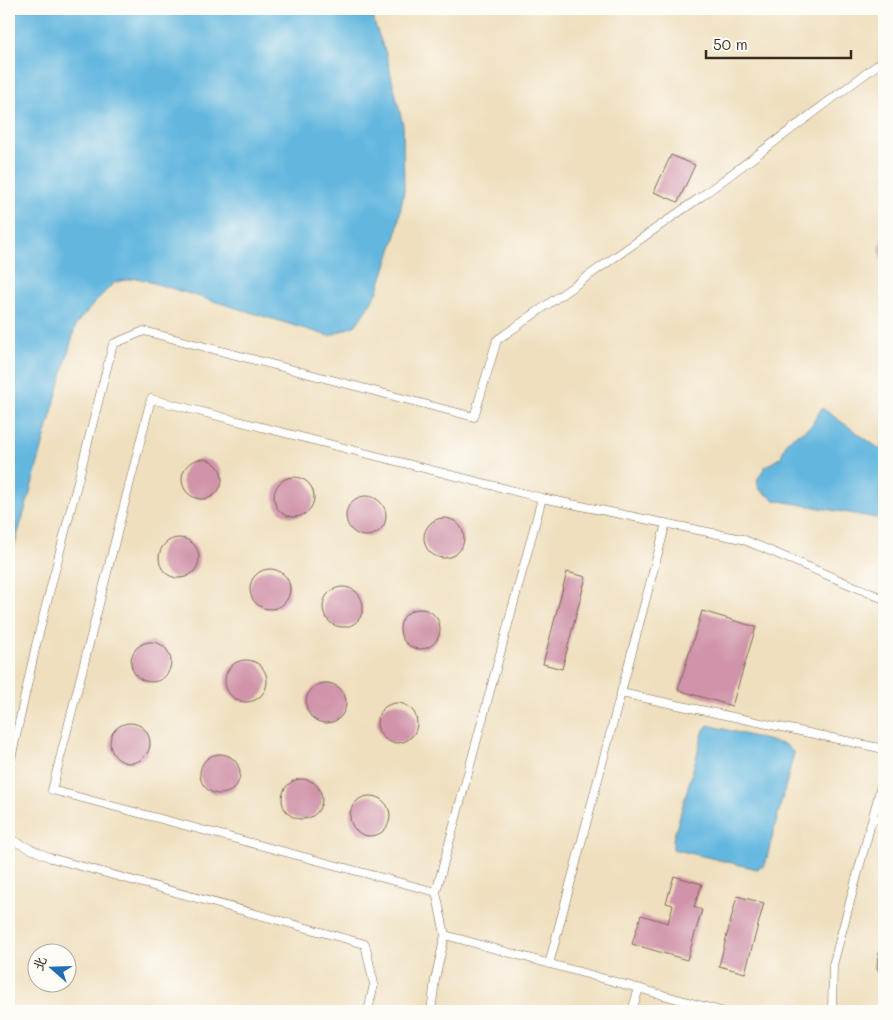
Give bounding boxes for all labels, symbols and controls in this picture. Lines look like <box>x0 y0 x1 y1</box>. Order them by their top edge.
scale bar <box>706 28 850 60</box>
text: 50 m <box>713 34 748 54</box>
north arrow <box>28 942 78 992</box>
text: 北 <box>28 954 51 973</box>

